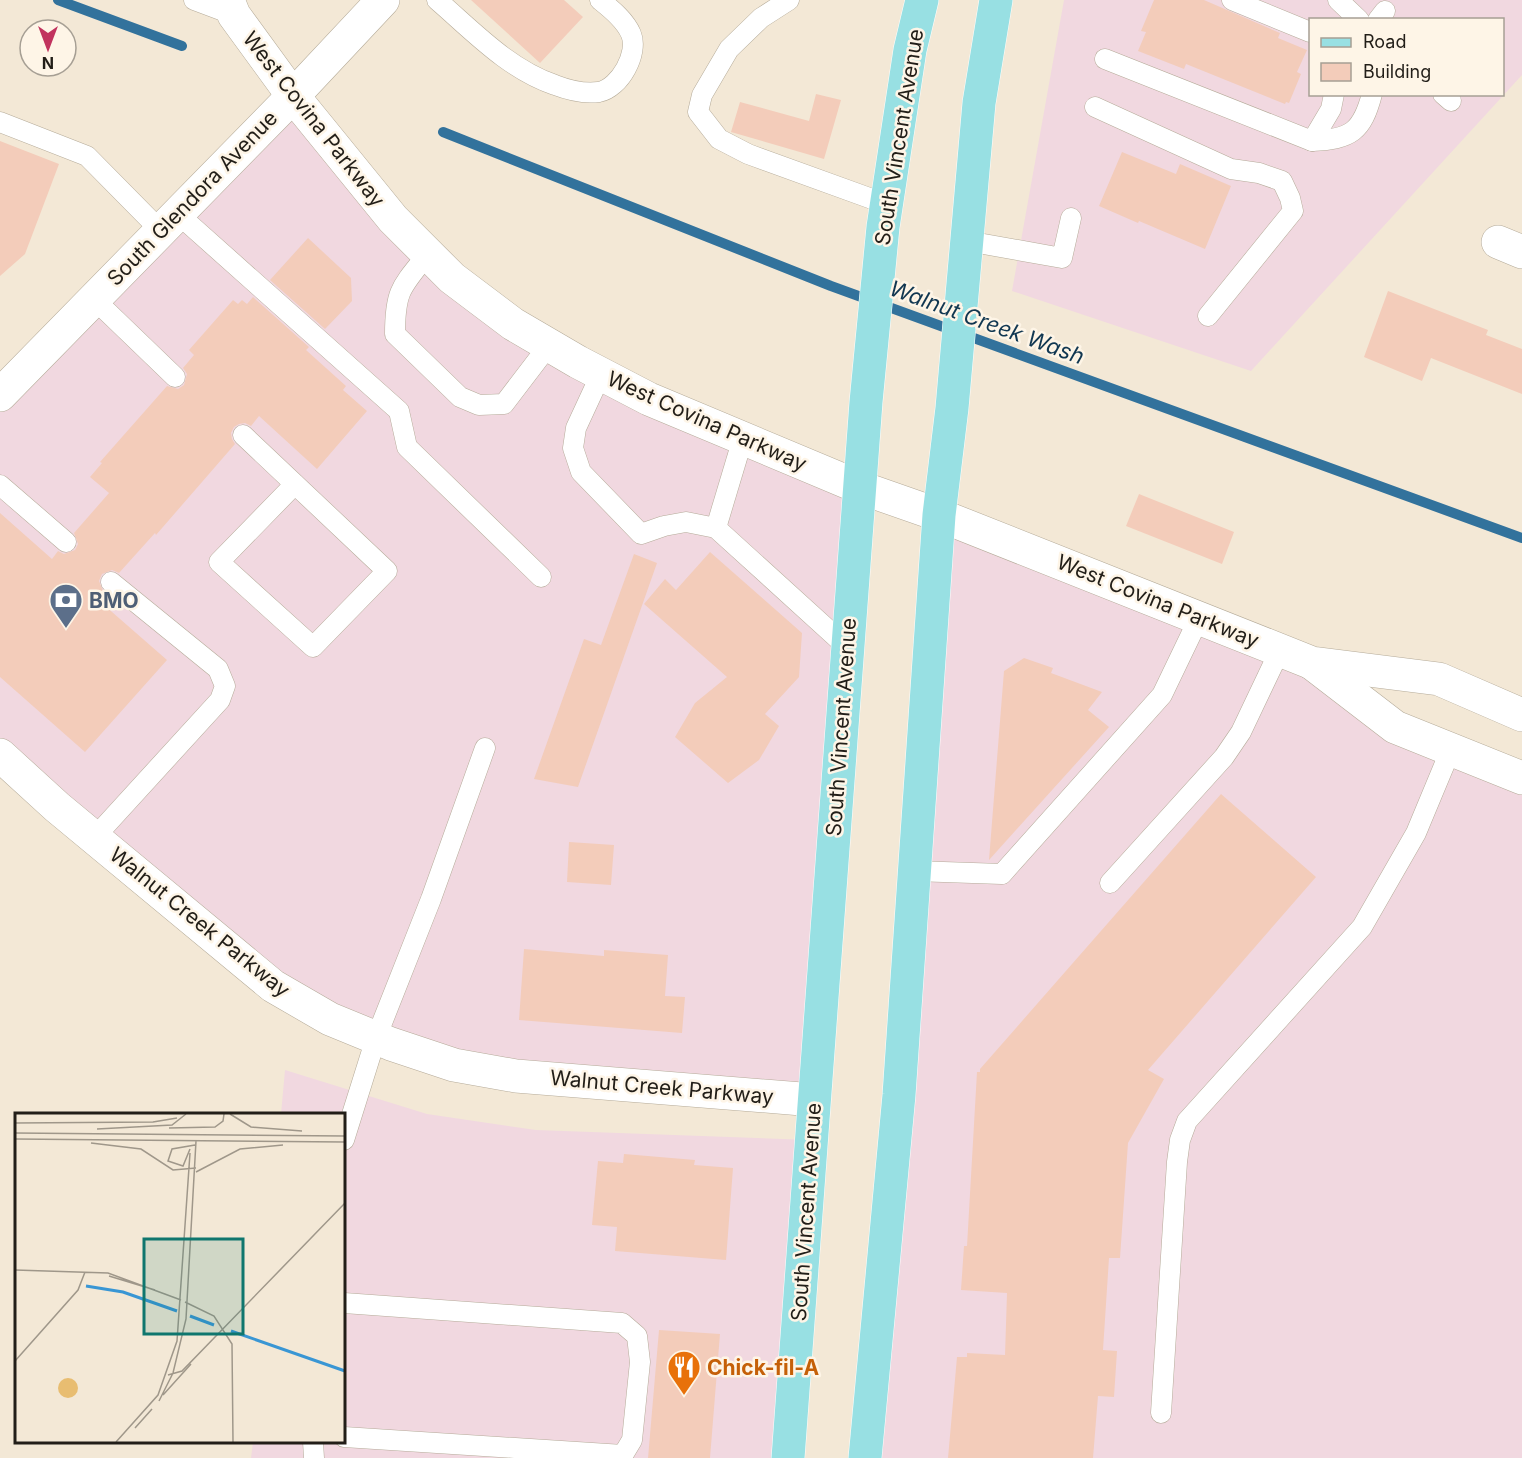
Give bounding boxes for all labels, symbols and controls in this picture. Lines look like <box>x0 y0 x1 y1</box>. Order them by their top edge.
north arrow <box>18 18 78 78</box>
legend <box>1309 18 1504 96</box>
street label: West Covina Parkway <box>238 26 390 212</box>
street label: South Vincent Avenue <box>870 27 928 247</box>
text: Road <box>1363 31 1406 52</box>
text: N <box>42 53 54 73</box>
text: Building <box>1363 61 1431 82</box>
street label: South Glendora Avenue <box>102 105 282 291</box>
water label: Walnut Creek Wash <box>886 275 1088 369</box>
street label: West Covina Parkway <box>603 366 811 476</box>
street label: West Covina Parkway <box>1053 549 1263 653</box>
bank icon: BMO <box>48 582 84 629</box>
place label: BMO <box>89 588 139 613</box>
street label: South Vincent Avenue <box>821 617 861 837</box>
street label: Walnut Creek Parkway <box>105 842 295 1002</box>
street label: Walnut Creek Parkway <box>549 1065 775 1109</box>
street label: South Vincent Avenue <box>786 1102 826 1322</box>
inset map <box>15 1113 345 1443</box>
restaurant icon: Chick-fil-A <box>666 1349 702 1396</box>
place label: Chick-fil-A <box>707 1355 819 1380</box>

